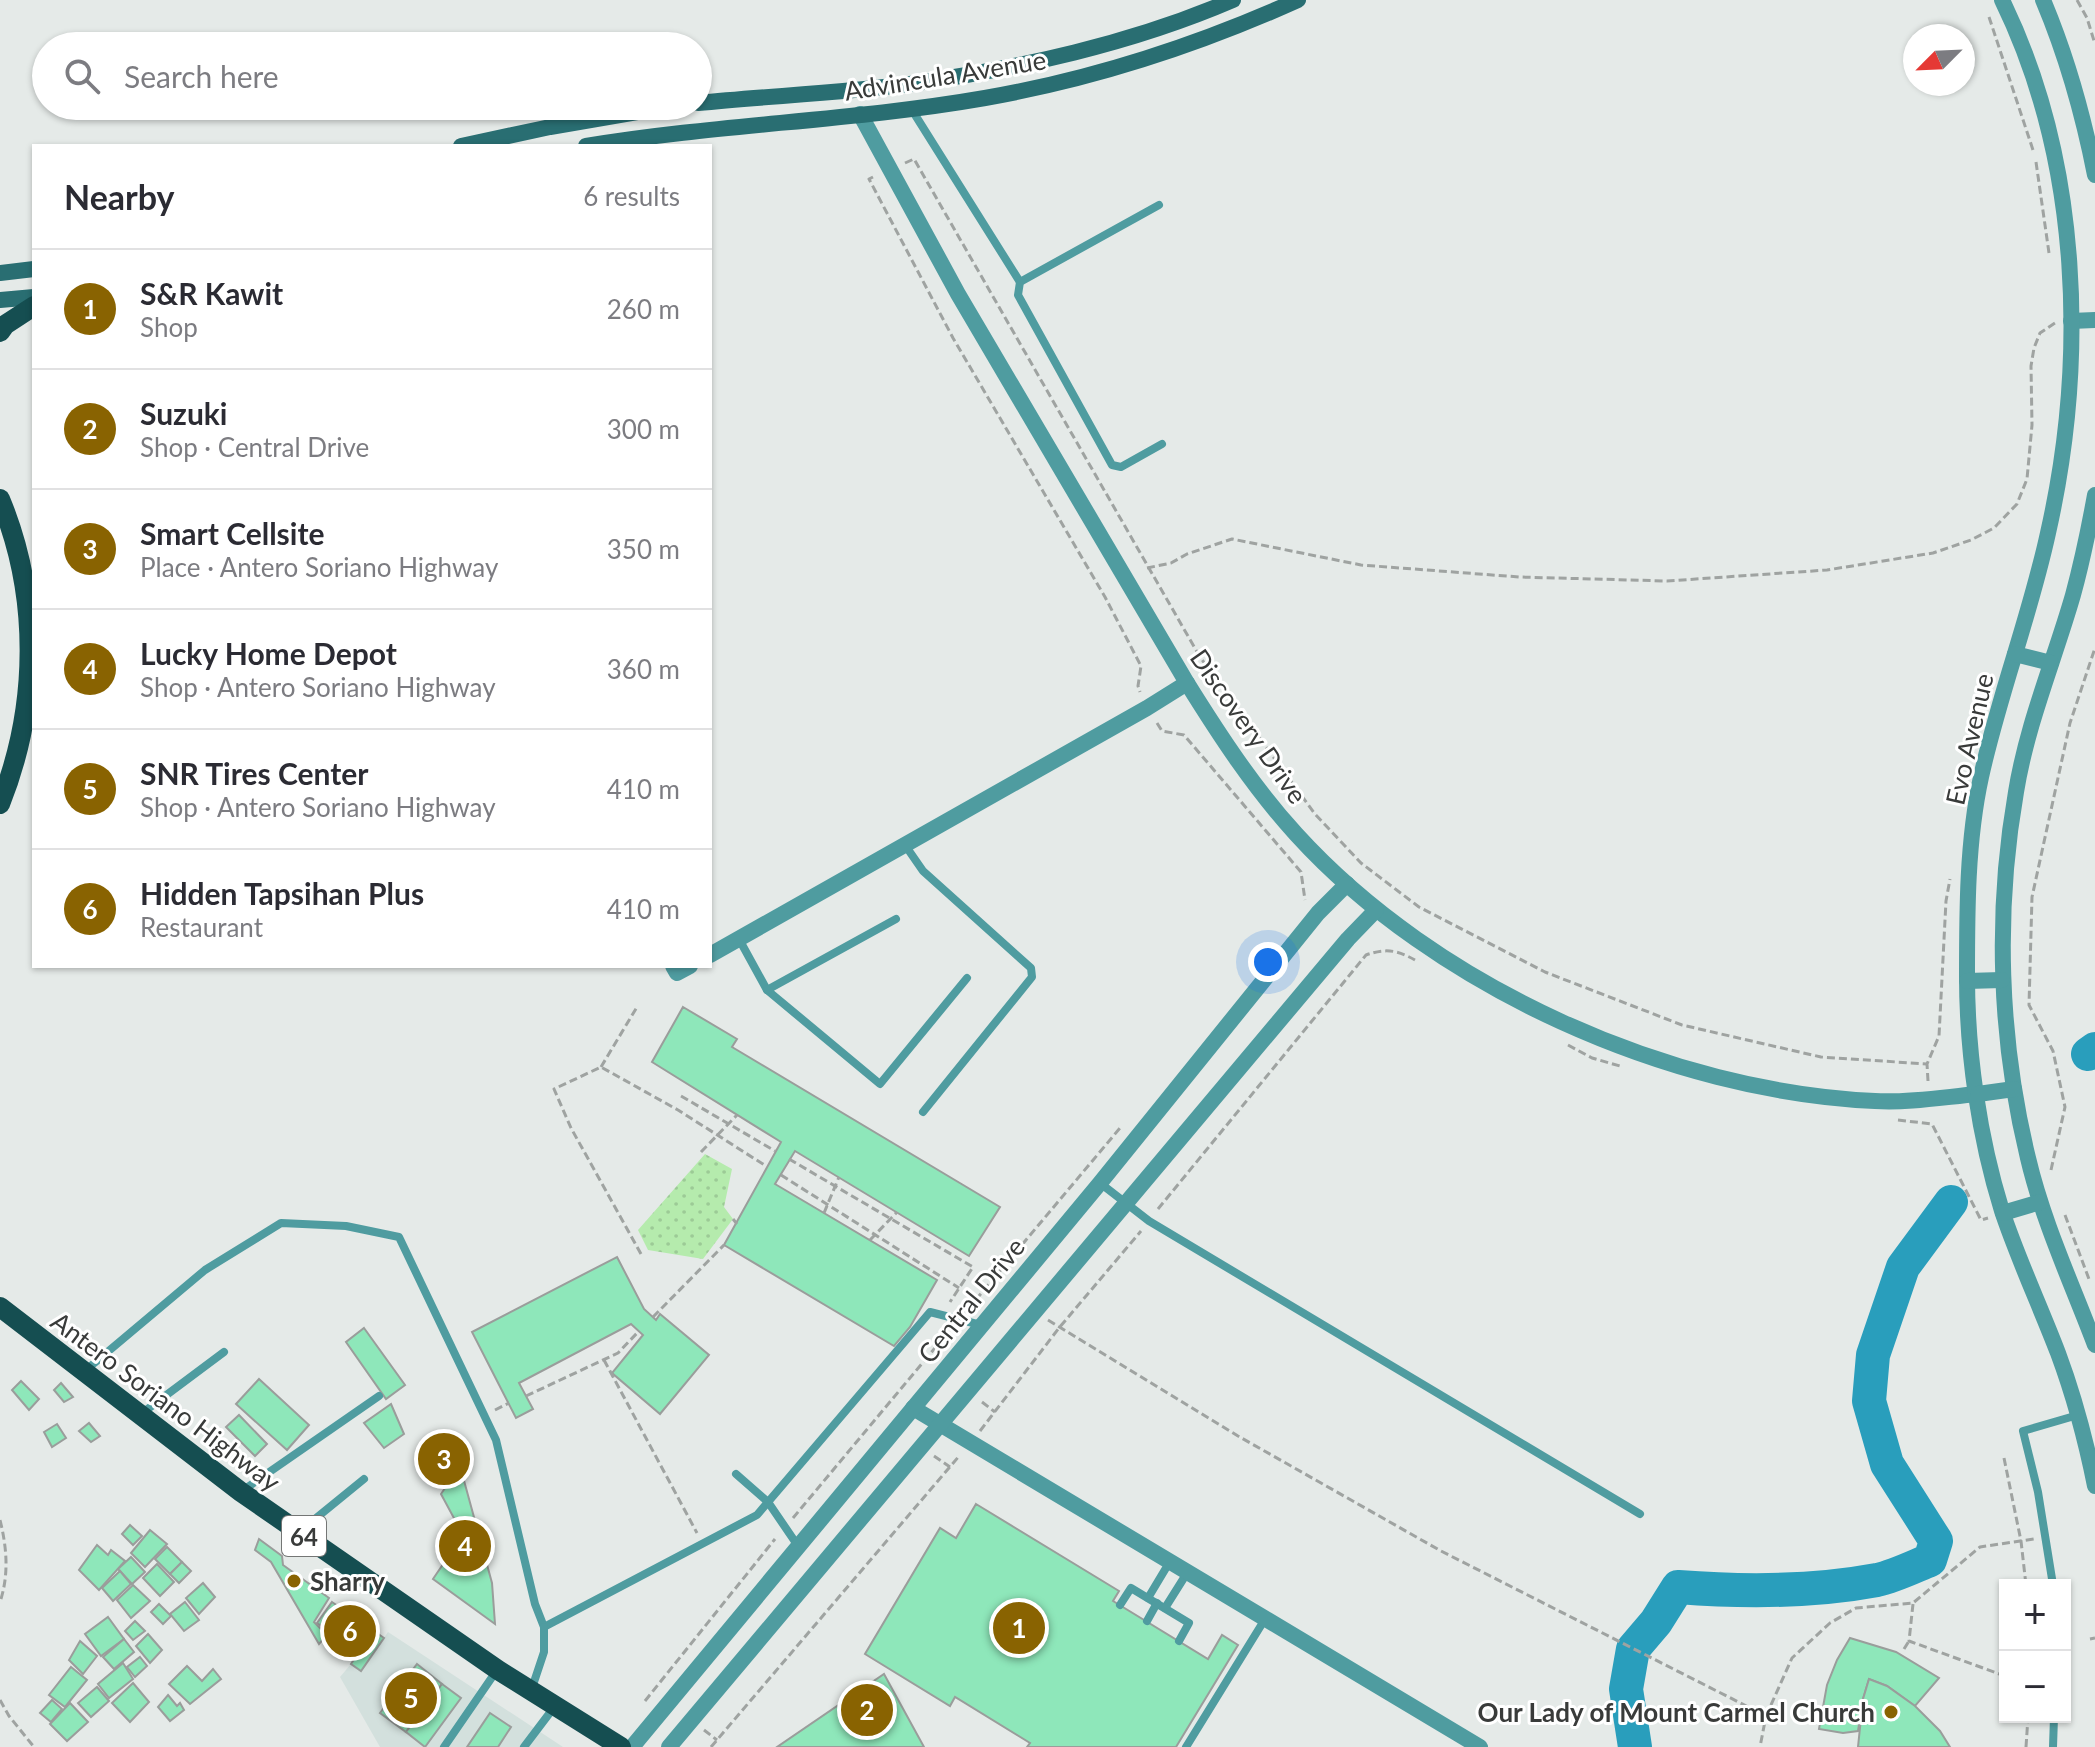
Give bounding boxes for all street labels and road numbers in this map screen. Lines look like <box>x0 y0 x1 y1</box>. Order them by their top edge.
street label: Advincula Avenue <box>842 43 1048 107</box>
street label: Discovery Drive <box>1184 643 1314 809</box>
street label: Evo Avenue <box>1938 670 2000 808</box>
street label: Central Drive <box>911 1231 1031 1369</box>
street label: Antero Soriano Highway <box>45 1304 287 1498</box>
road number: 64 <box>282 1516 326 1556</box>

